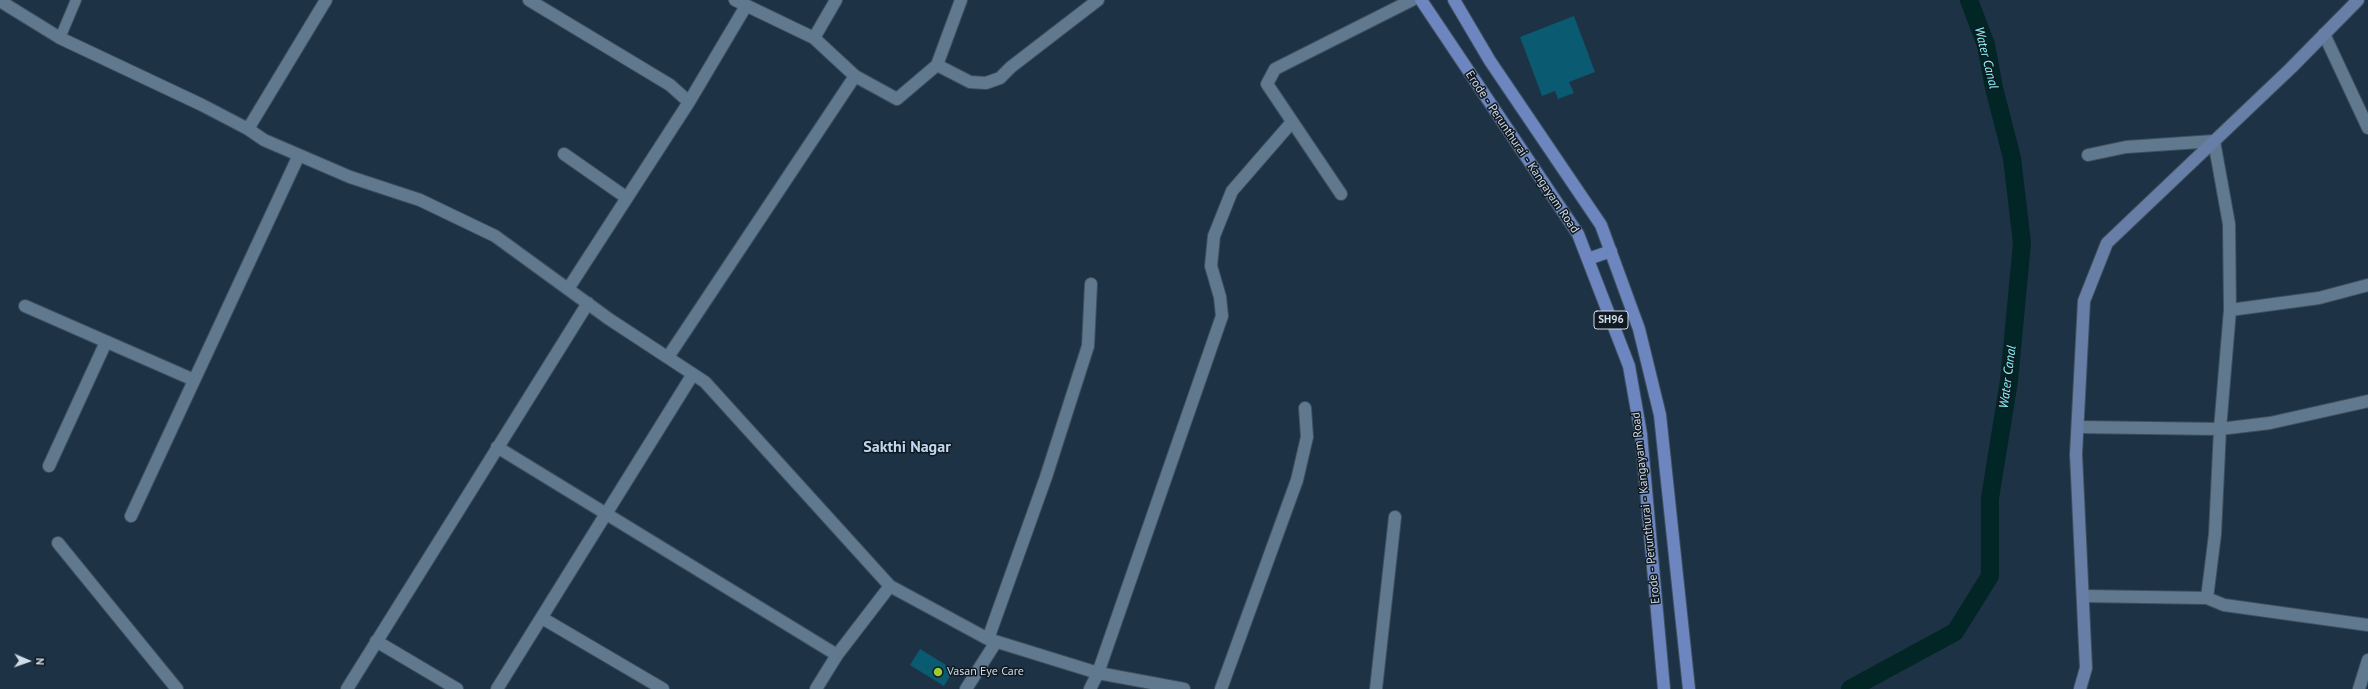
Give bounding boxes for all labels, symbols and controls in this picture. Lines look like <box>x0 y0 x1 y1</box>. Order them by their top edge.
water label: Water Canal <box>1971 25 2001 91</box>
street label: Erode - Perunthurai - Kangayam Road <box>1462 68 1582 236</box>
road number: SH96 <box>1594 311 1628 329</box>
water label: Water Canal <box>1996 345 2020 409</box>
street label: Erode - Perunthurai - Kangayam Road <box>1629 411 1663 605</box>
district label: Sakthi Nagar <box>863 437 951 457</box>
north arrow <box>8 641 48 681</box>
text: N <box>33 658 47 665</box>
place label: Vasan Eye Care <box>947 665 1024 679</box>
marker: Vasan Eye Care <box>932 666 944 678</box>

